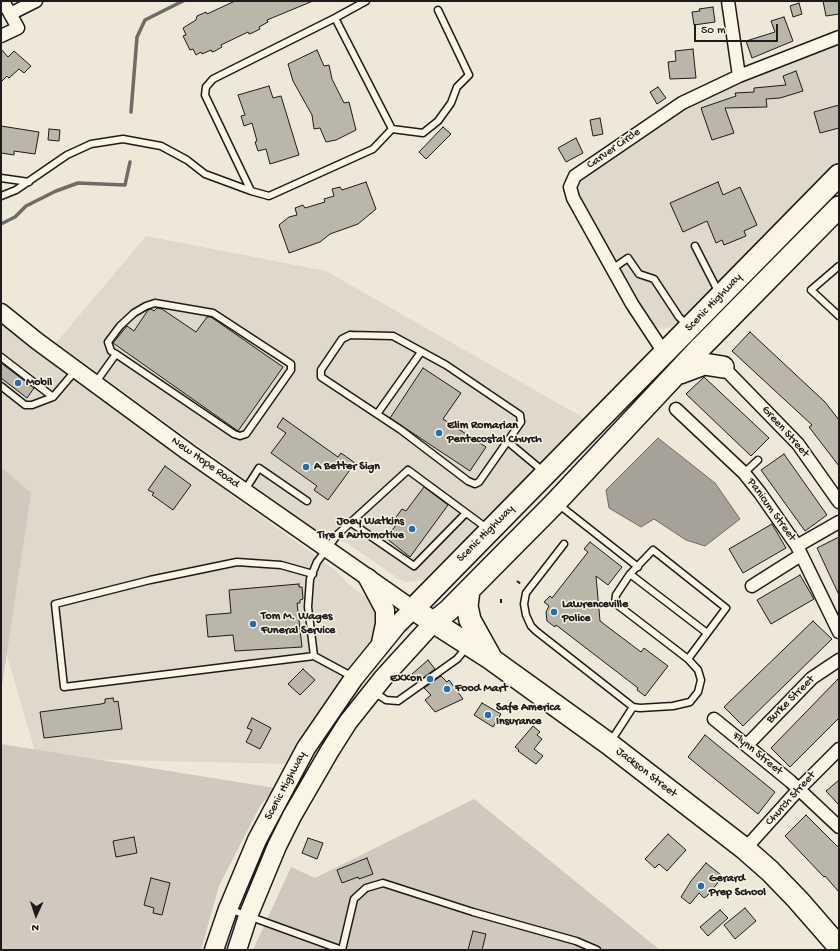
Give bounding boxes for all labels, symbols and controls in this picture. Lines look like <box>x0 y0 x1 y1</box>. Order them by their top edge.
scale bar <box>696 16 780 42</box>
text: 50 m <box>701 24 726 38</box>
street label: Carver Circle <box>584 125 644 173</box>
street label: Scenic Highway <box>683 271 745 335</box>
place label: Mobil <box>26 376 52 390</box>
marker: Mobil <box>13 378 23 388</box>
street label: Green Street <box>758 403 812 461</box>
place label: Elim Romarian Pentecostal Church <box>447 419 542 447</box>
marker: Elim Romarian Pentecostal Church <box>434 428 444 438</box>
street label: New Hope Road <box>168 434 242 492</box>
place label: A Better Sign <box>314 460 380 474</box>
marker: A Better Sign <box>301 462 311 472</box>
street label: Panicum Street <box>743 476 799 544</box>
street label: Scenic Highway <box>454 502 518 566</box>
place label: Joey Watkins Tire & Automotive <box>318 515 404 543</box>
marker: Joey Watkins Tire & Automotive <box>407 524 417 534</box>
place label: Lawrenceville Police <box>562 598 628 626</box>
marker: Lawrenceville Police <box>549 607 559 617</box>
place label: Tom M. Wages Funeral Service <box>261 610 335 638</box>
marker: Tom M. Wages Funeral Service <box>248 619 258 629</box>
place label: Exxon <box>390 672 422 686</box>
street label: Burke Street <box>764 673 818 727</box>
marker: Exxon <box>425 674 435 684</box>
place label: Food Mart <box>455 682 508 696</box>
marker: Food Mart <box>442 684 452 694</box>
place label: Safe America Insurance <box>496 701 560 729</box>
marker: Safe America Insurance <box>483 710 493 720</box>
street label: Flynn Street <box>729 729 785 779</box>
street label: Jackson Street <box>613 745 679 801</box>
street label: Scenic Highway <box>262 749 310 823</box>
street label: Church Street <box>763 769 819 829</box>
place label: Gerard Prep School <box>709 872 766 900</box>
marker: Gerard Prep School <box>696 881 706 891</box>
north arrow <box>16 895 56 935</box>
text: N <box>31 921 39 933</box>

